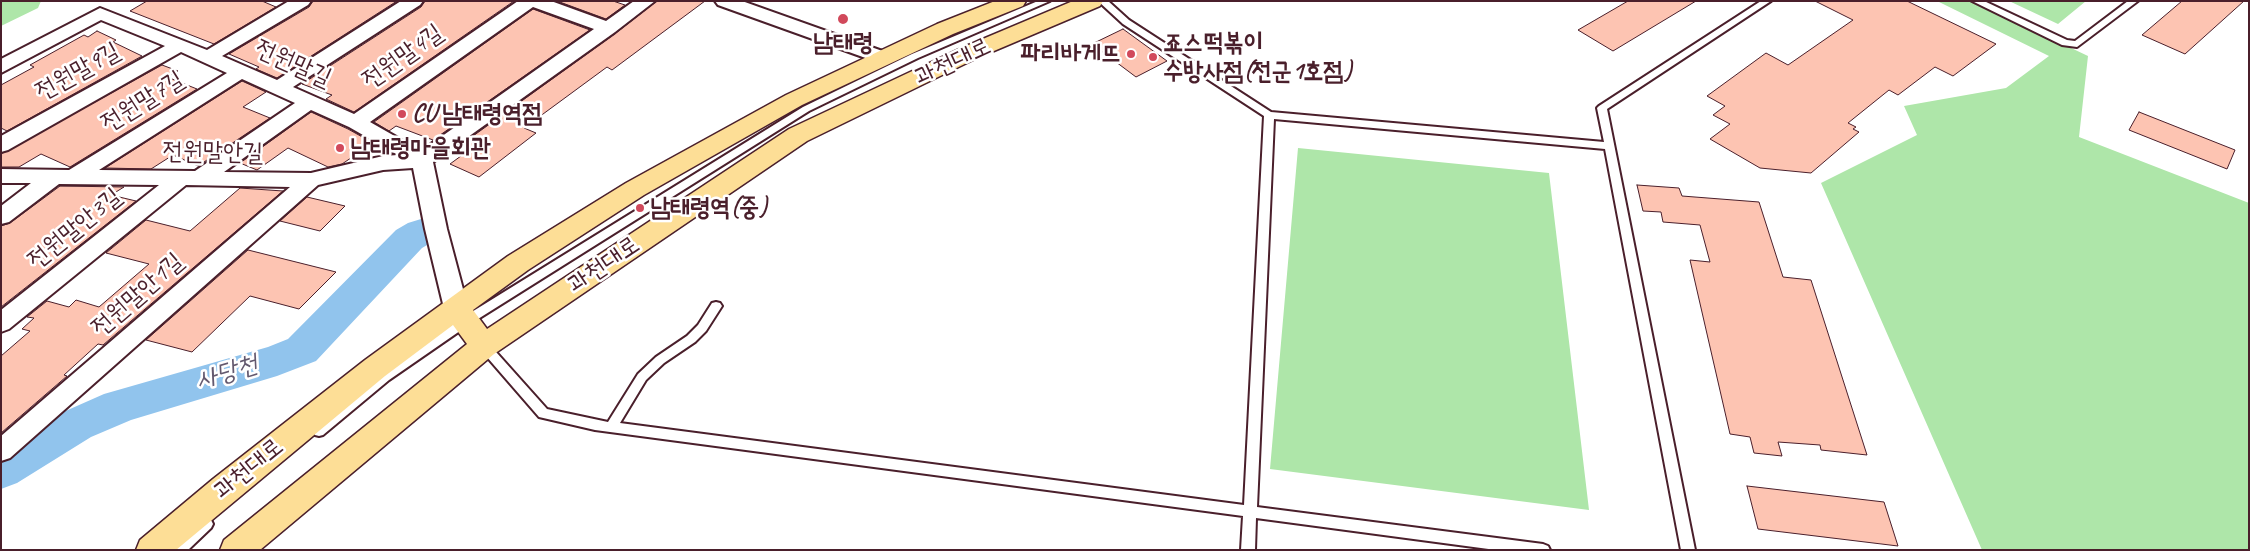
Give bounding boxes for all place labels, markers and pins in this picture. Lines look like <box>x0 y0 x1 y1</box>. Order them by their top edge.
marker: 남태령 <box>836 12 850 26</box>
place label: 남태령 <box>813 28 873 58</box>
place label: 죠스떡볶이 수방사점(전군1호점) <box>1163 28 1352 87</box>
place label: 파리바게뜨 <box>1020 39 1121 69</box>
marker: 파리바게뜨 <box>1125 48 1137 60</box>
marker: 죠스떡볶이 수방사점(전군1호점) <box>1147 51 1159 63</box>
place label: CU 남태령역점 <box>412 99 542 129</box>
marker: CU 남태령역점 <box>396 108 408 120</box>
place label: 남태령마을회관 <box>350 133 491 163</box>
marker: 남태령마을회관 <box>334 142 346 154</box>
place label: 남태령역(중) <box>650 193 767 223</box>
marker: 남태령역(중) <box>634 202 646 214</box>

